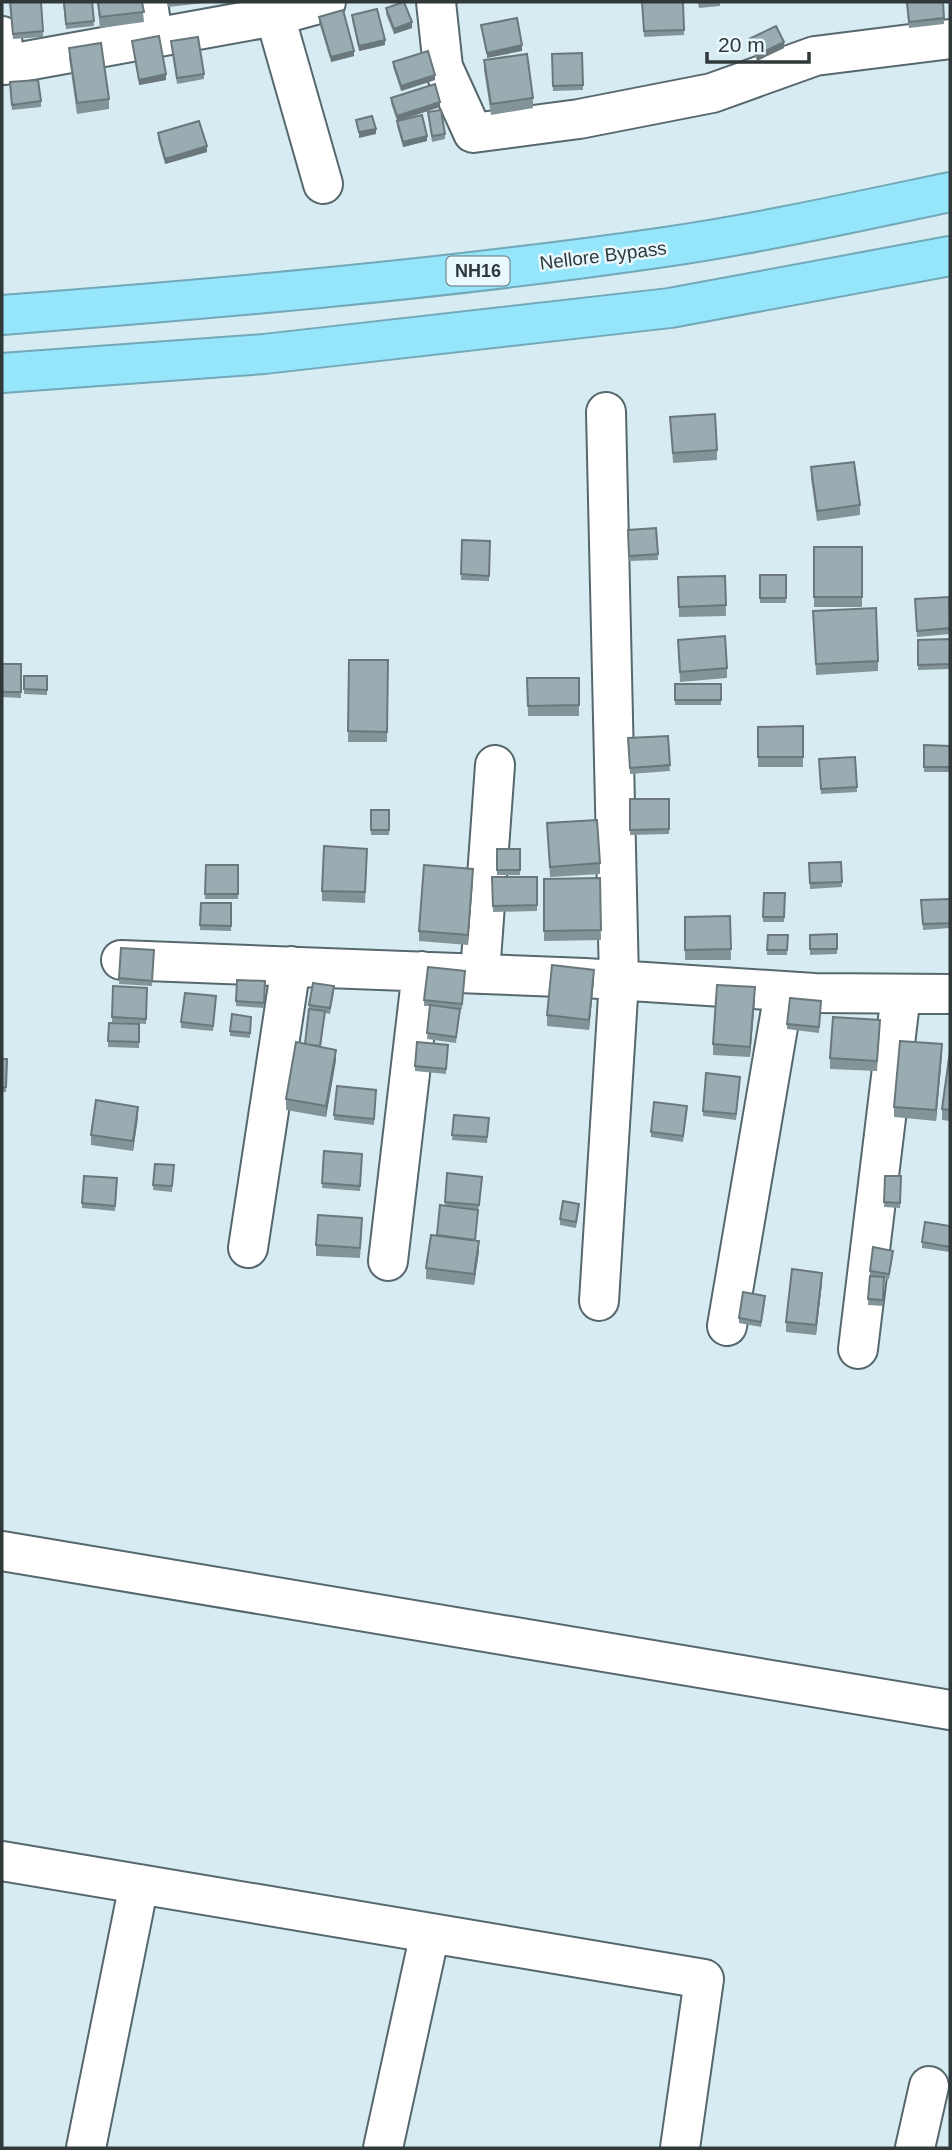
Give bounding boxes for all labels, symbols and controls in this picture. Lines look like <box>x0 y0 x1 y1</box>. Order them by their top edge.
scale bar <box>707 21 808 65</box>
text: 20 m <box>718 33 765 56</box>
street label: Nellore Bypass <box>538 237 668 274</box>
road number: NH16 <box>447 256 510 286</box>

